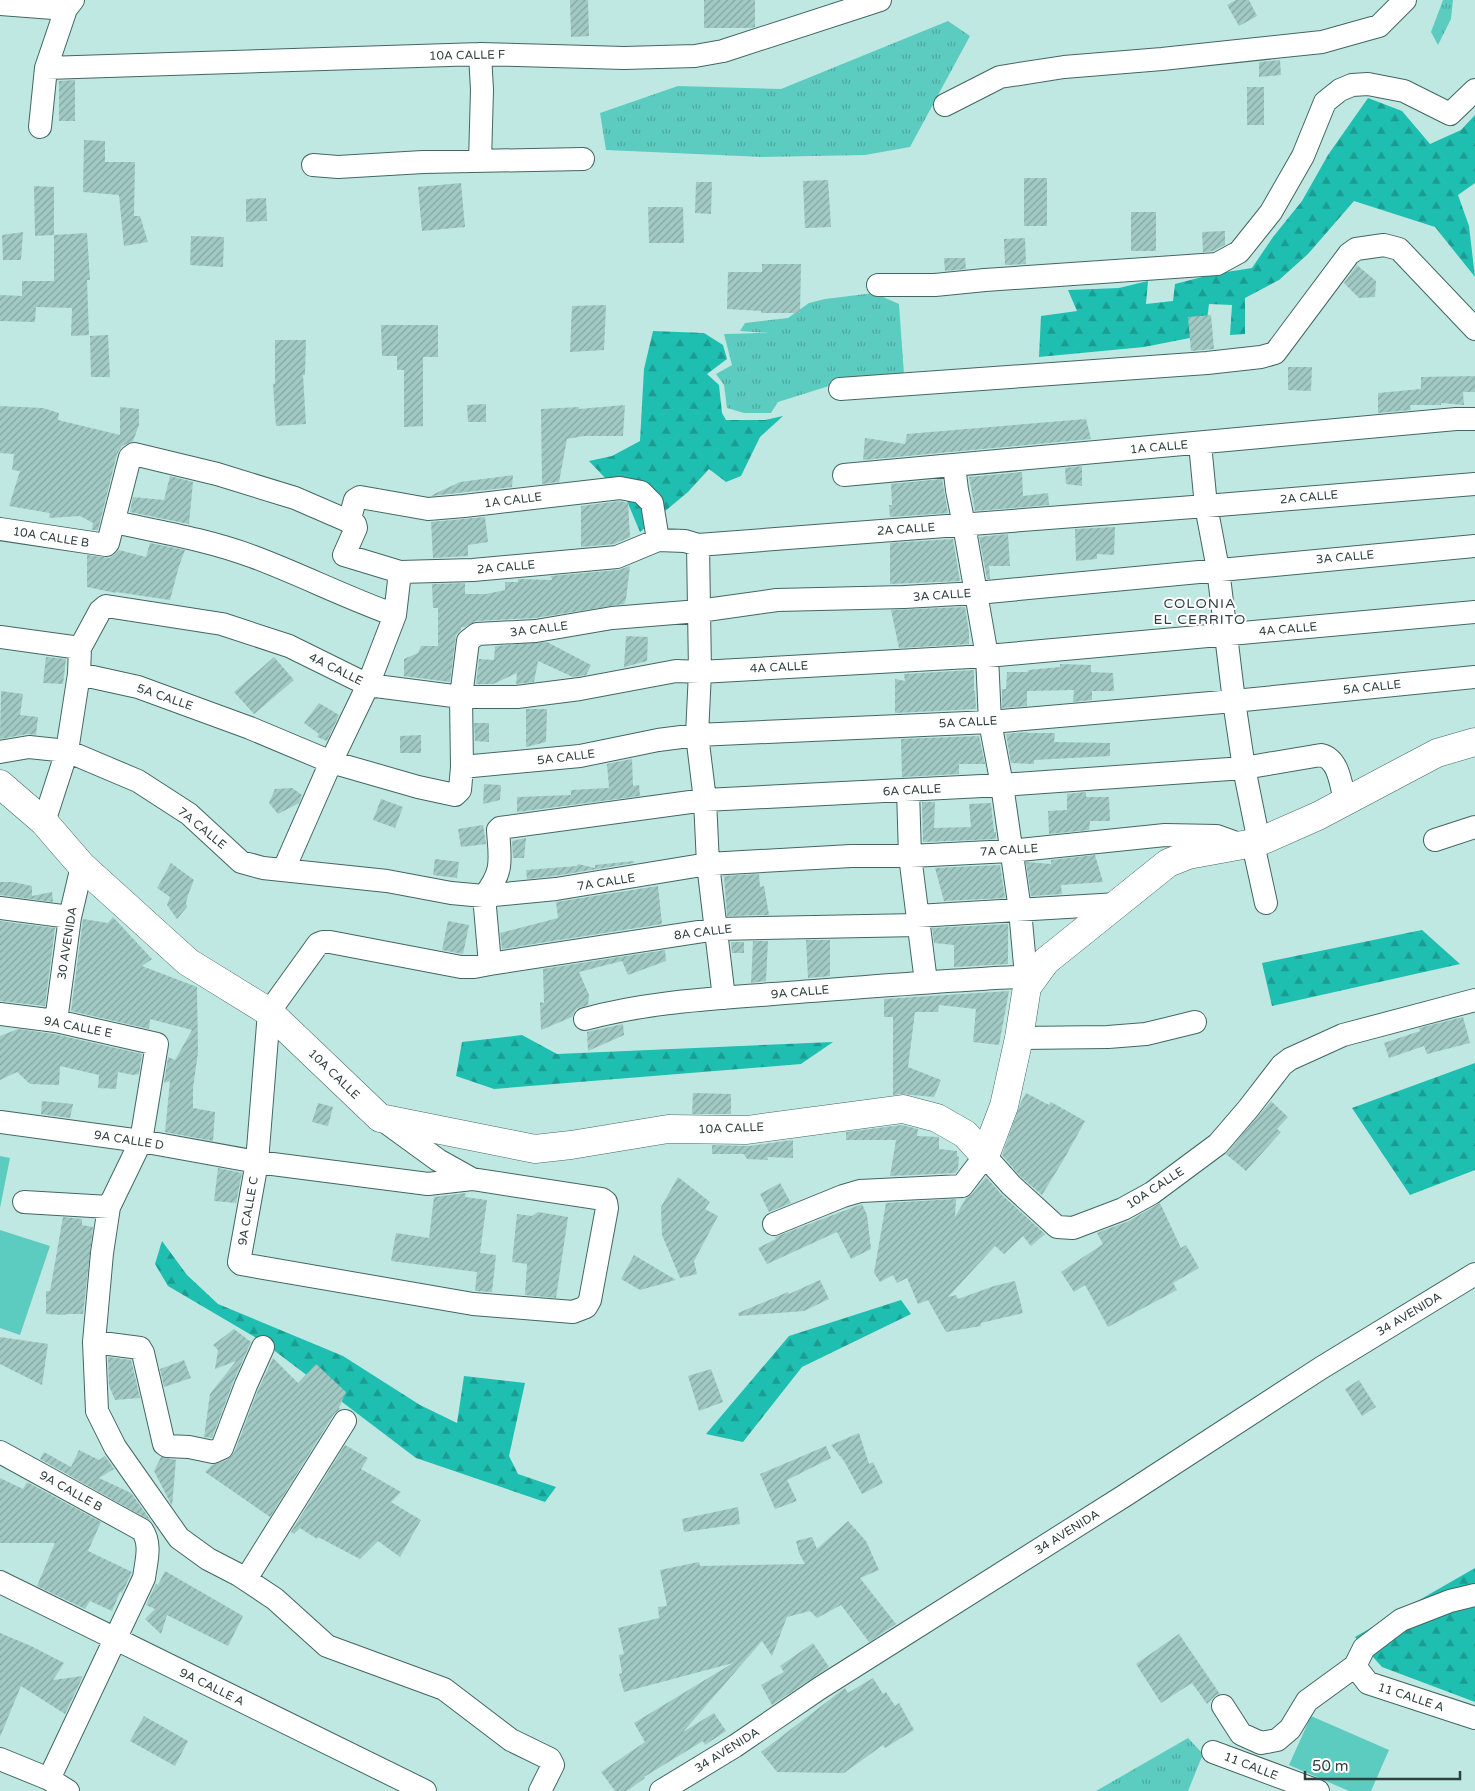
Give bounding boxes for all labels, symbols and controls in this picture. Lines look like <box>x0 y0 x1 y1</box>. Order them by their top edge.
street label: 10A CALLE F <box>429 47 505 63</box>
street label: 1A CALLE <box>1129 437 1189 457</box>
street label: 2A CALLE <box>1279 487 1339 507</box>
street label: 1A CALLE <box>483 489 543 511</box>
street label: 2A CALLE <box>876 520 936 538</box>
street label: 10A CALLE B <box>12 524 90 550</box>
street label: 3A CALLE <box>1315 547 1375 567</box>
street label: 2A CALLE <box>476 557 536 577</box>
street label: 3A CALLE <box>912 586 972 604</box>
district label: COLONIA EL CERRITO <box>1154 595 1246 628</box>
street label: 3A CALLE <box>509 618 569 640</box>
street label: 4A CALLE <box>1258 619 1318 639</box>
street label: 4A CALLE <box>307 650 366 688</box>
street label: 4A CALLE <box>749 658 809 676</box>
street label: 5A CALLE <box>1342 677 1402 697</box>
street label: 5A CALLE <box>135 681 195 713</box>
street label: 5A CALLE <box>938 713 998 731</box>
street label: 5A CALLE <box>536 746 596 768</box>
street label: 6A CALLE <box>882 781 942 799</box>
street label: 7A CALLE <box>175 804 229 852</box>
street label: 7A CALLE <box>979 841 1039 859</box>
street label: 7A CALLE <box>576 870 636 893</box>
street label: 30 AVENIDA <box>54 906 80 980</box>
street label: 8A CALLE <box>673 921 733 943</box>
street label: 9A CALLE <box>770 982 830 1002</box>
street label: 9A CALLE E <box>43 1014 114 1041</box>
street label: 10A CALLE <box>305 1046 363 1102</box>
street label: 10A CALLE <box>698 1120 765 1136</box>
street label: 9A CALLE D <box>93 1128 165 1152</box>
street label: 10A CALLE <box>1124 1164 1187 1212</box>
street label: 9A CALLE C <box>235 1175 261 1247</box>
street label: 34 AVENIDA <box>1374 1289 1444 1339</box>
street label: 9A CALLE B <box>37 1468 105 1514</box>
street label: 34 AVENIDA <box>1032 1507 1102 1557</box>
street label: 9A CALLE A <box>177 1665 247 1709</box>
street label: 11 CALLE A <box>1376 1680 1446 1714</box>
street label: 34 AVENIDA <box>692 1725 762 1775</box>
scale bar <box>1305 1748 1460 1780</box>
street label: 11 CALLE <box>1222 1749 1280 1783</box>
text: 50 m <box>1312 1757 1349 1775</box>

